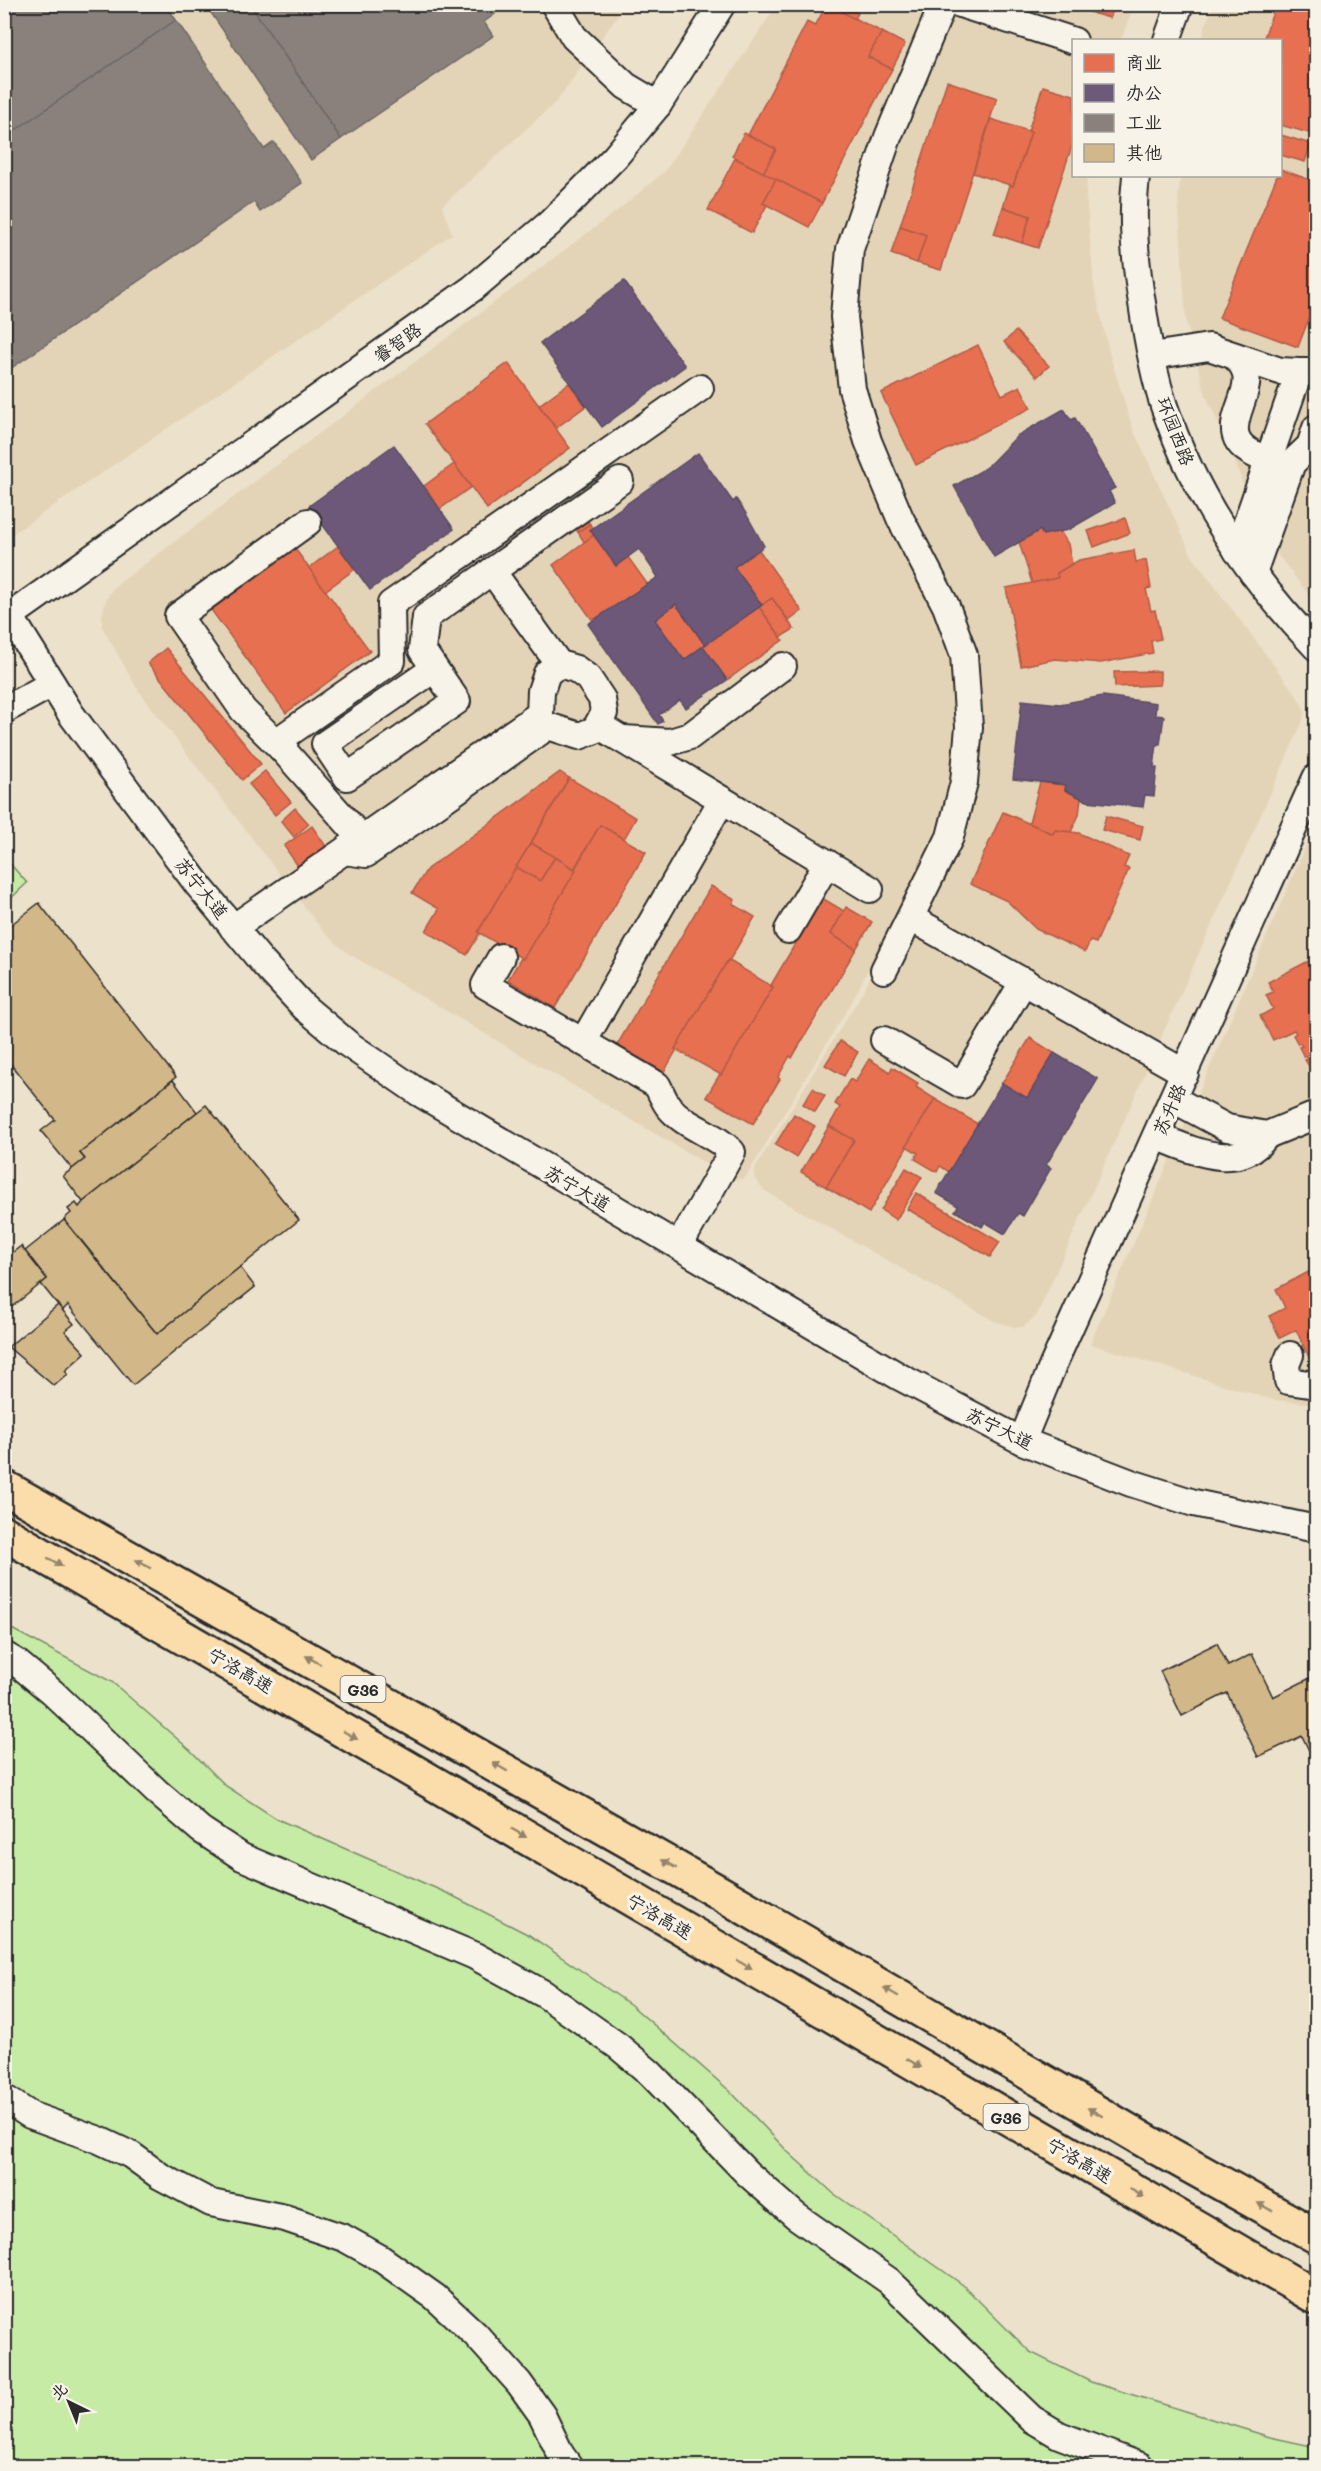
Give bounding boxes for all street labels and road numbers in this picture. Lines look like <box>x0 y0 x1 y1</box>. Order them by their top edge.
street label: 睿智路 <box>368 317 426 367</box>
street label: 环园西路 <box>1152 393 1200 469</box>
street label: 苏宁大道 <box>170 852 234 924</box>
street label: 苏升路 <box>1147 1079 1191 1139</box>
street label: 苏宁大道 <box>541 1160 615 1216</box>
street label: 苏宁大道 <box>962 1401 1038 1455</box>
street label: 宁洛高速 <box>204 1642 278 1698</box>
road number: G36 <box>340 1676 386 1702</box>
street label: 宁洛高速 <box>623 1888 697 1944</box>
road number: G36 <box>984 2104 1028 2130</box>
street label: 宁洛高速 <box>1043 2132 1117 2188</box>

